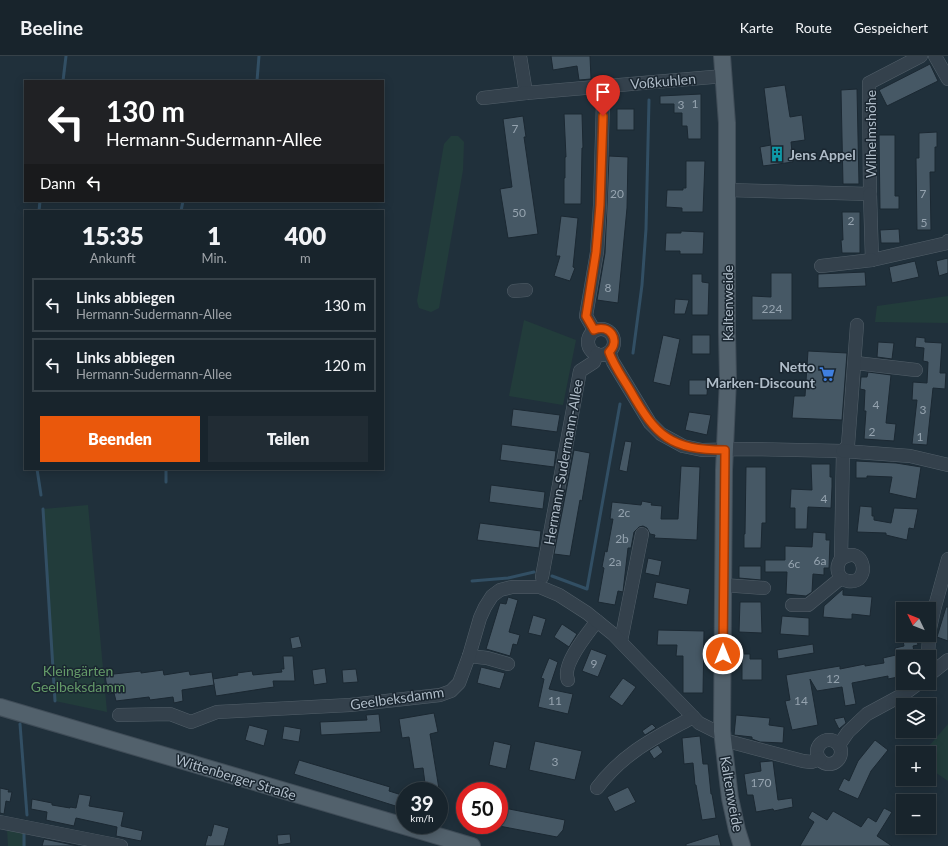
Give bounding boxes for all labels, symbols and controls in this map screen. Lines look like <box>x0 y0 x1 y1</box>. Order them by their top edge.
text: Beeline <box>20 16 83 39</box>
text: Karte <box>740 19 773 36</box>
text: Route <box>795 19 832 36</box>
text: Gespeichert <box>854 19 928 36</box>
street label: Voßkuhlen <box>630 70 696 92</box>
pin <box>586 75 620 116</box>
icon: arrive <box>592 81 614 103</box>
street label: Wilhelmshöhe <box>862 90 879 178</box>
text: 130 m <box>106 94 185 128</box>
icon: left <box>40 96 92 148</box>
house number: 1 <box>692 96 699 111</box>
house number: 3 <box>678 97 685 112</box>
house number: 7 <box>512 121 519 136</box>
text: Hermann-Sudermann-Allee <box>106 128 322 150</box>
building icon: Jens Appel <box>768 145 786 163</box>
place label: Jens Appel <box>789 146 856 163</box>
icon: left <box>83 172 105 194</box>
text: Dann <box>40 174 75 192</box>
house number: 20 <box>610 186 624 201</box>
house number: 7 <box>920 186 927 201</box>
house number: 50 <box>512 205 526 220</box>
house number: 2 <box>848 213 855 228</box>
house number: 5 <box>921 215 928 230</box>
text: 15:35 <box>82 221 144 250</box>
text: 1 <box>207 221 221 250</box>
text: 400 <box>285 221 326 250</box>
text: Ankunft <box>90 250 136 266</box>
text: Min. <box>201 250 227 266</box>
text: m <box>300 250 311 266</box>
street label: Kaltenweide <box>719 265 736 341</box>
house number: 8 <box>605 280 612 295</box>
text: Links abbiegen <box>76 288 175 306</box>
icon: left <box>42 294 64 316</box>
text: 130 m <box>324 296 366 314</box>
house number: 224 <box>762 301 782 316</box>
text: Hermann-Sudermann-Allee <box>76 306 232 322</box>
text: Links abbiegen <box>76 348 175 366</box>
icon: left <box>42 354 64 376</box>
text: 120 m <box>324 356 366 374</box>
place label: Netto Marken-Discount <box>706 358 816 391</box>
supermarket icon: Netto Marken-Discount <box>818 365 836 383</box>
text: Hermann-Sudermann-Allee <box>76 366 232 382</box>
street label: Hermann-Sudermann-Allee <box>540 378 586 546</box>
house number: 4 <box>873 397 880 412</box>
house number: 3 <box>920 402 927 417</box>
button: Beenden <box>40 416 200 462</box>
button: Teilen <box>208 416 368 462</box>
house number: 2 <box>869 424 876 439</box>
house number: 1 <box>917 429 924 444</box>
house number: 4 <box>821 491 828 506</box>
house number: 2c <box>618 505 631 520</box>
house number: 2b <box>615 531 629 546</box>
house number: 6a <box>814 553 826 568</box>
house number: 2a <box>609 554 621 569</box>
house number: 6c <box>788 556 801 571</box>
north arrow <box>896 602 936 642</box>
map controls <box>896 602 936 834</box>
position arrow <box>702 633 744 675</box>
button: search <box>896 650 936 690</box>
house number: 9 <box>591 656 598 671</box>
park label: Kleingärten Geelbeksdamm <box>31 662 125 695</box>
house number: 12 <box>826 671 840 686</box>
street label: Geelbeksdamm <box>349 683 445 713</box>
house number: 11 <box>548 693 562 708</box>
house number: 14 <box>794 693 808 708</box>
button: layers <box>896 698 936 738</box>
button: + <box>896 746 936 786</box>
street label: Wittenberger Straße <box>174 751 298 803</box>
house number: 3 <box>552 754 559 769</box>
street label: Kaltenweide <box>717 755 747 833</box>
house number: 170 <box>751 775 771 790</box>
speed limit sign: 50 <box>456 782 508 834</box>
text: 39 <box>410 791 434 815</box>
button: − <box>896 794 936 834</box>
text: km/h <box>410 812 434 824</box>

